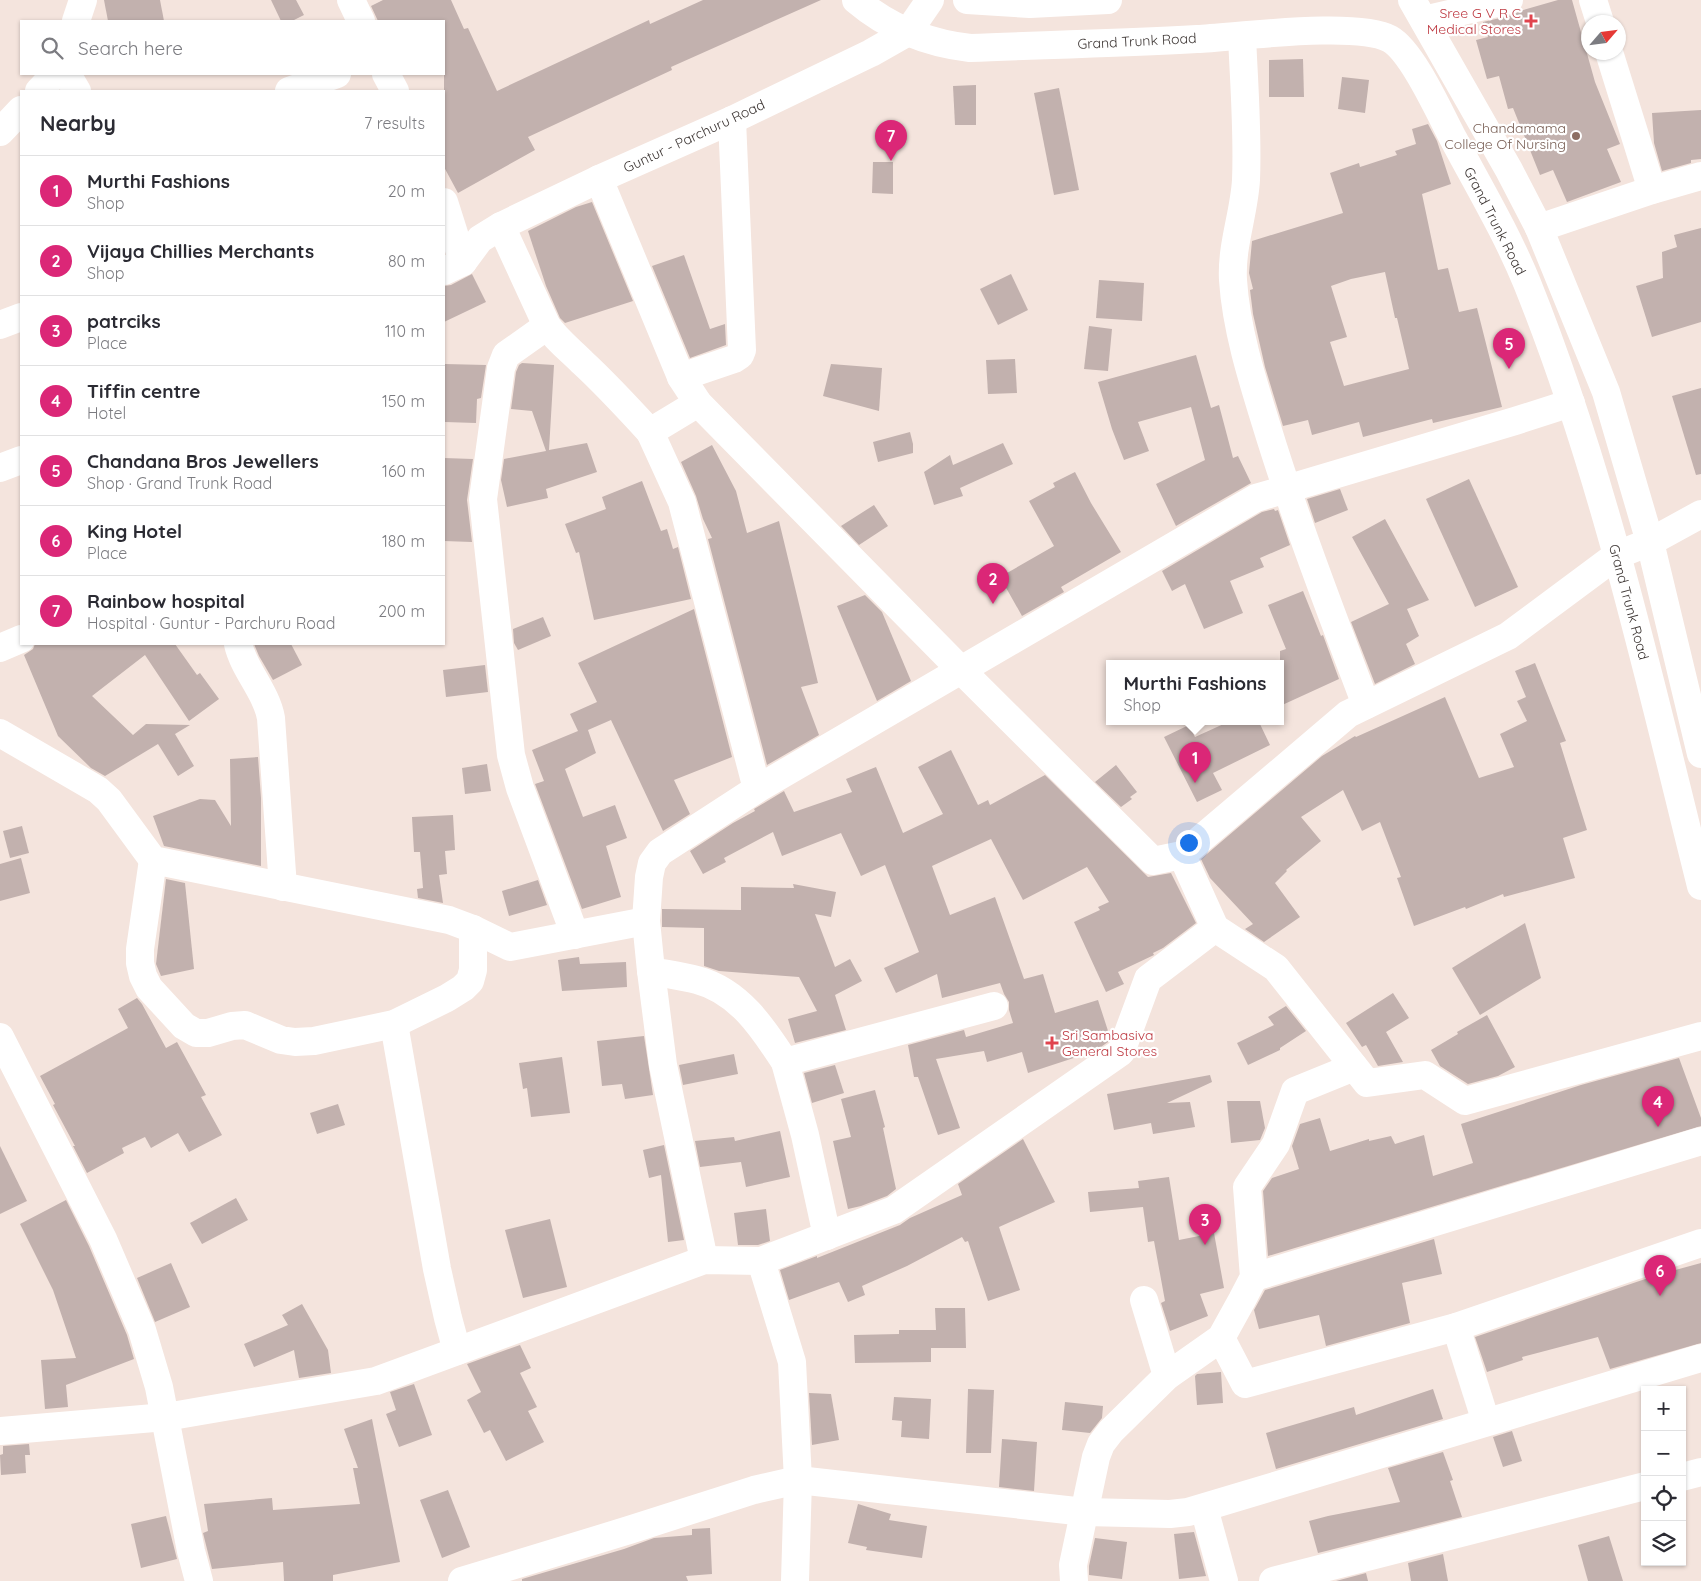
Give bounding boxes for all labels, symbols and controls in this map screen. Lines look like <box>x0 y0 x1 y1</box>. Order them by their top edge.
place label: Sree G V R C Medical Stores <box>1427 4 1521 38</box>
marker: Sree G V R C Medical Stores <box>1525 15 1537 27</box>
north arrow <box>1581 15 1626 60</box>
search box <box>20 20 445 75</box>
street label: Grand Trunk Road <box>1077 29 1197 53</box>
icon: search <box>38 34 66 62</box>
text: Search here <box>78 36 183 60</box>
street label: Guntur - Parchuru Road <box>620 95 768 177</box>
text: Nearby <box>40 110 116 136</box>
text: 7 results <box>364 113 425 133</box>
place label: Chandamama College Of Nursing <box>1445 119 1566 153</box>
pin: 7 <box>875 120 907 161</box>
marker: Chandamama College Of Nursing <box>1570 130 1582 142</box>
street label: Grand Trunk Road <box>1460 164 1530 278</box>
text: Murthi Fashions <box>87 169 230 193</box>
text: 1 <box>53 181 59 201</box>
text: 20 m <box>388 181 425 201</box>
text: Shop <box>87 193 124 213</box>
text: Vijaya Chillies Merchants <box>87 239 314 263</box>
text: 2 <box>51 251 61 271</box>
text: 80 m <box>388 251 425 271</box>
text: Shop <box>87 263 124 283</box>
text: patrciks <box>87 309 161 333</box>
text: 3 <box>52 321 60 341</box>
text: 110 m <box>385 321 425 341</box>
pin: 5 <box>1493 328 1525 369</box>
text: Place <box>87 333 127 353</box>
text: Tiffin centre <box>87 379 200 403</box>
text: 4 <box>51 391 61 411</box>
text: 150 m <box>382 391 425 411</box>
text: Hotel <box>87 403 126 423</box>
text: Chandana Bros Jewellers <box>87 449 319 473</box>
text: 5 <box>51 461 61 481</box>
text: 160 m <box>382 461 425 481</box>
text: Shop · Grand Trunk Road <box>87 473 272 493</box>
text: King Hotel <box>87 519 182 543</box>
text: 6 <box>52 531 60 551</box>
text: 180 m <box>382 531 425 551</box>
street label: Grand Trunk Road <box>1605 542 1653 662</box>
text: Place <box>87 543 127 563</box>
pin: 2 <box>977 563 1009 604</box>
text: Rainbow hospital <box>87 589 245 613</box>
text: 7 <box>52 601 60 621</box>
text: 200 m <box>378 601 425 621</box>
text: Hospital · Guntur - Parchuru Road <box>87 613 335 633</box>
popup <box>1106 660 1284 725</box>
text: Murthi Fashions <box>1123 671 1267 695</box>
text: Shop <box>1123 695 1161 715</box>
pin: 1 <box>1179 742 1211 783</box>
your location <box>1176 830 1202 856</box>
place label: Sri Sambasiva General Stores <box>1062 1026 1157 1060</box>
marker: Sri Sambasiva General Stores <box>1046 1037 1058 1049</box>
pin: 4 <box>1642 1086 1674 1127</box>
pin: 3 <box>1189 1204 1221 1245</box>
pin: 6 <box>1644 1255 1676 1296</box>
map controls <box>1641 1386 1686 1566</box>
button: + <box>1641 1386 1686 1431</box>
button: − <box>1641 1431 1686 1476</box>
button: locate <box>1641 1476 1686 1521</box>
button: layers <box>1641 1521 1686 1566</box>

